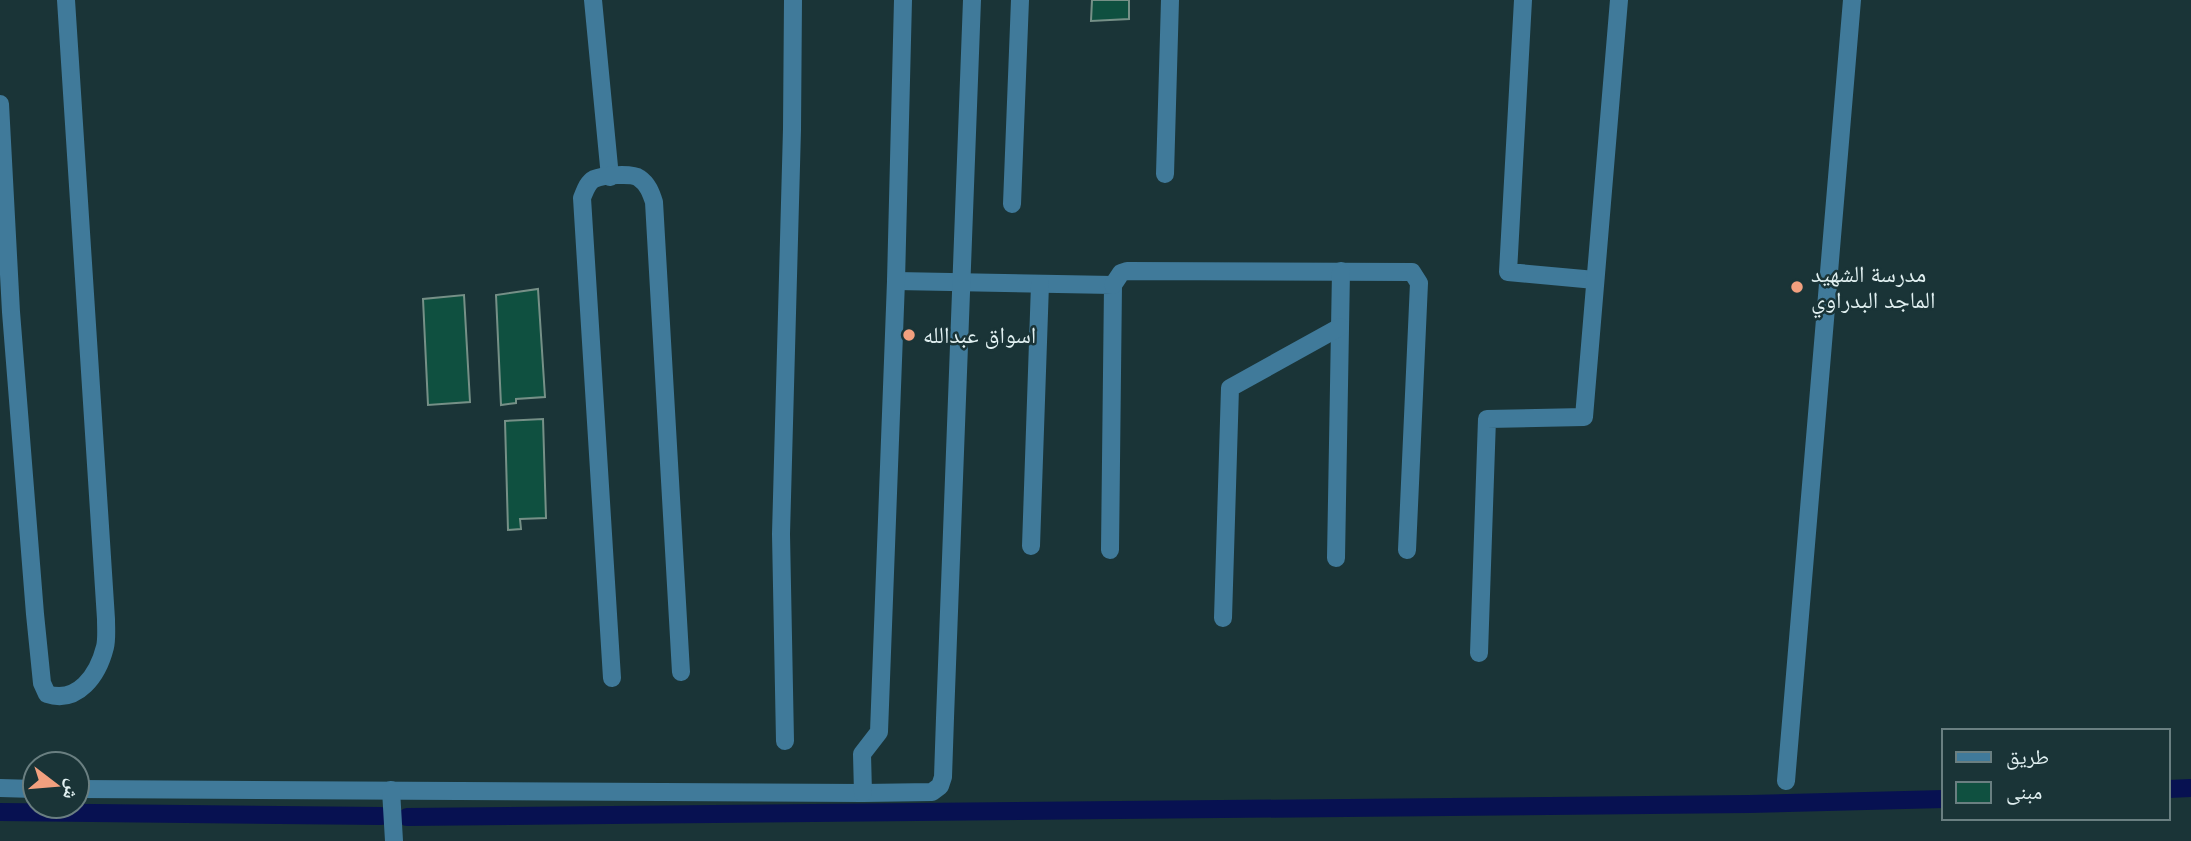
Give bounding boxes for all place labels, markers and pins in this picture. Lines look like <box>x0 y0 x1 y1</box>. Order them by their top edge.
place label: مدرسة الشهيد الماجد البدراوي <box>1811 259 1935 319</box>
marker: مدرسة الشهيد الماجد البدراوي <box>1789 279 1805 295</box>
place label: اسواق عبدالله <box>923 320 1036 350</box>
marker: اسواق عبدالله <box>901 327 917 343</box>

